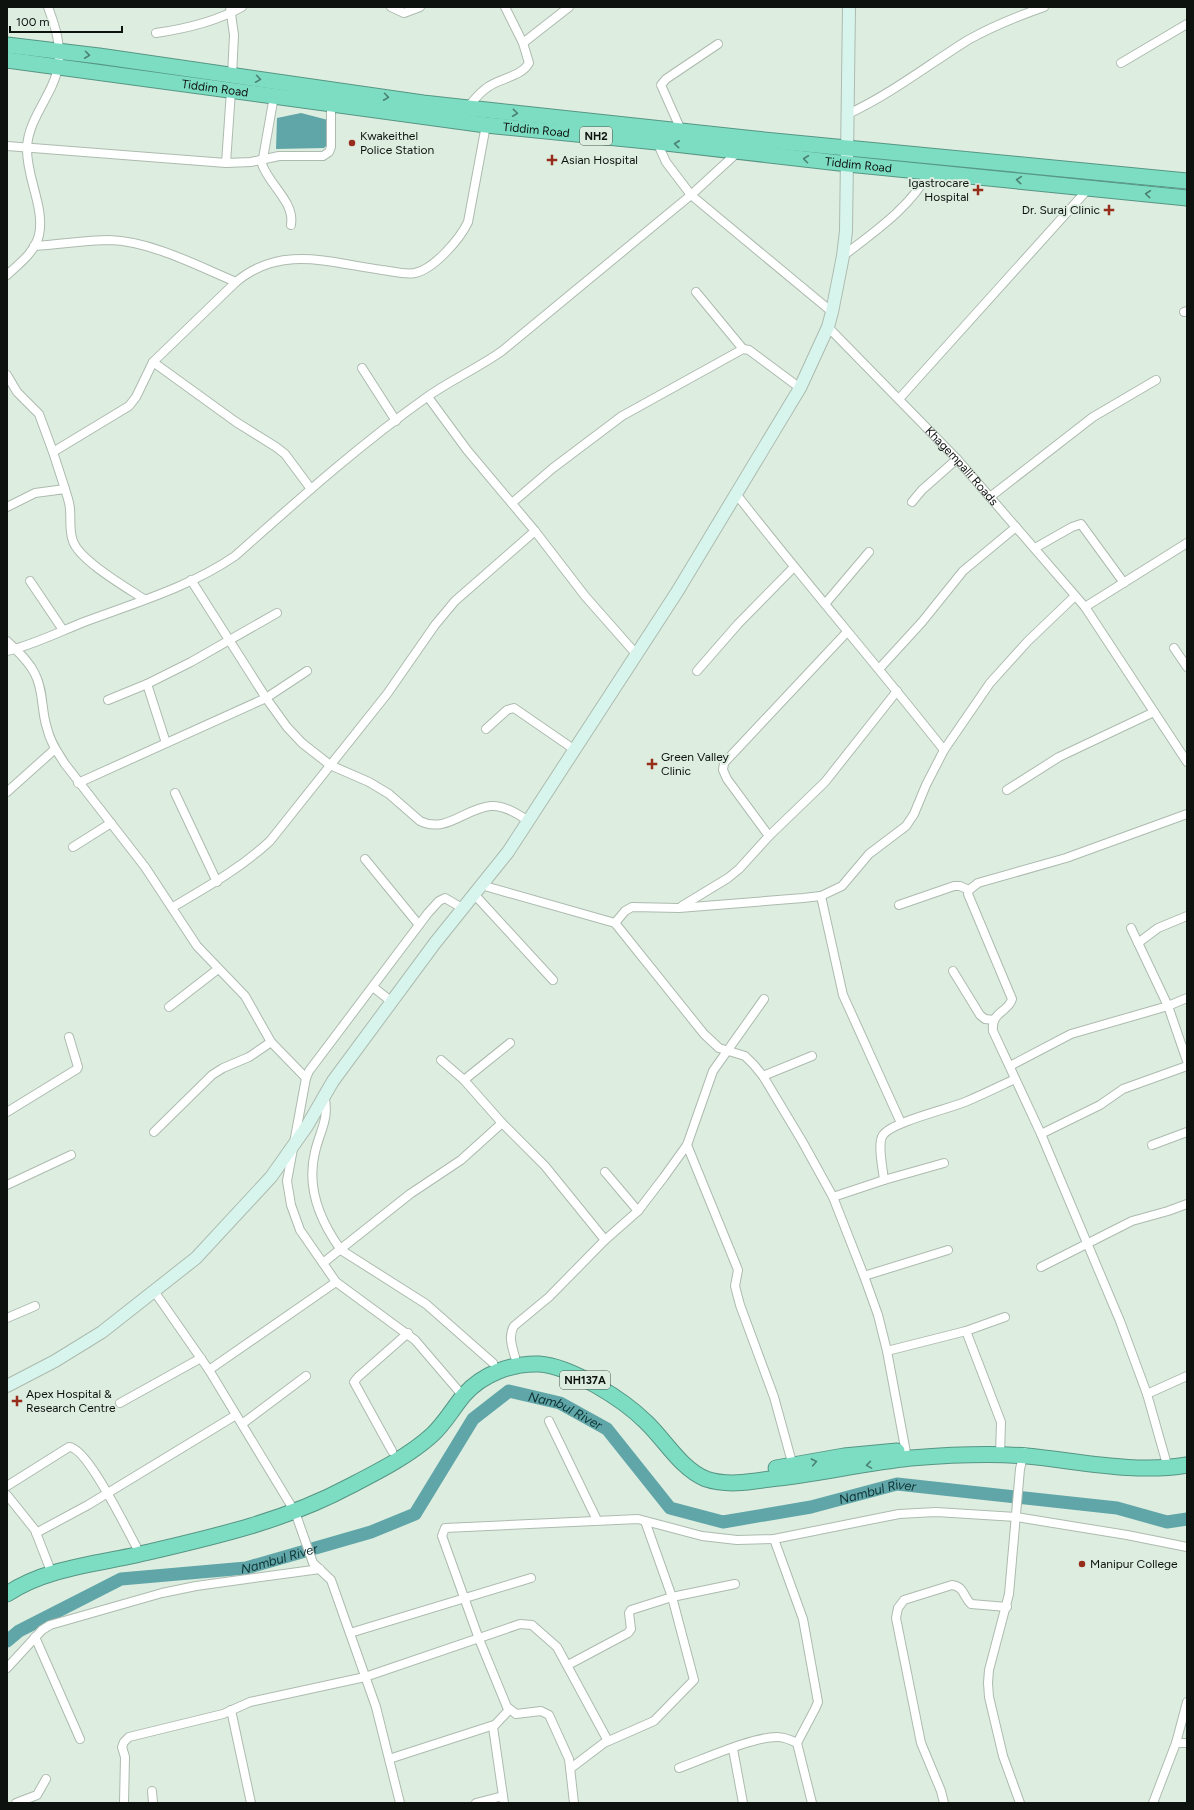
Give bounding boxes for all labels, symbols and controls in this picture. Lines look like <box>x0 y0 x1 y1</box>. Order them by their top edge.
scale bar <box>10 8 122 34</box>
text: 100 m <box>16 15 50 29</box>
one-way arrow <box>84 50 91 59</box>
one-way arrow <box>255 74 261 83</box>
street label: Tiddim Road <box>181 77 249 100</box>
one-way arrow <box>383 92 390 101</box>
one-way arrow <box>512 108 519 117</box>
street label: Tiddim Road <box>502 120 570 140</box>
road number: NH2 <box>580 127 612 145</box>
place label: Kwakeithel Police Station <box>360 129 434 157</box>
marker: Kwakeithel Police Station <box>347 138 357 148</box>
one-way arrow <box>674 140 680 149</box>
place label: Asian Hospital <box>561 153 638 167</box>
marker: Asian Hospital <box>546 154 558 166</box>
street label: Tiddim Road <box>824 154 893 175</box>
one-way arrow <box>803 155 809 164</box>
place label: Igastrocare Hospital <box>908 176 969 204</box>
one-way arrow <box>1016 176 1022 185</box>
marker: Igastrocare Hospital <box>972 184 984 196</box>
one-way arrow <box>1145 189 1151 198</box>
place label: Dr. Suraj Clinic <box>1022 203 1100 217</box>
marker: Dr. Suraj Clinic <box>1103 204 1115 216</box>
street label: Khagempalli Roads <box>922 424 1001 509</box>
place label: Green Valley Clinic <box>661 750 730 778</box>
marker: Green Valley Clinic <box>646 758 658 770</box>
road number: NH137A <box>560 1371 610 1389</box>
place label: Apex Hospital & Research Centre <box>26 1387 116 1415</box>
water label: Nambul River <box>527 1389 605 1433</box>
marker: Apex Hospital & Research Centre <box>11 1395 23 1407</box>
one-way arrow <box>811 1459 817 1467</box>
one-way arrow <box>866 1460 873 1469</box>
water label: Nambul River <box>837 1477 917 1507</box>
water label: Nambul River <box>240 1541 320 1576</box>
place label: Manipur College <box>1090 1557 1178 1571</box>
marker: Manipur College <box>1077 1559 1087 1569</box>

